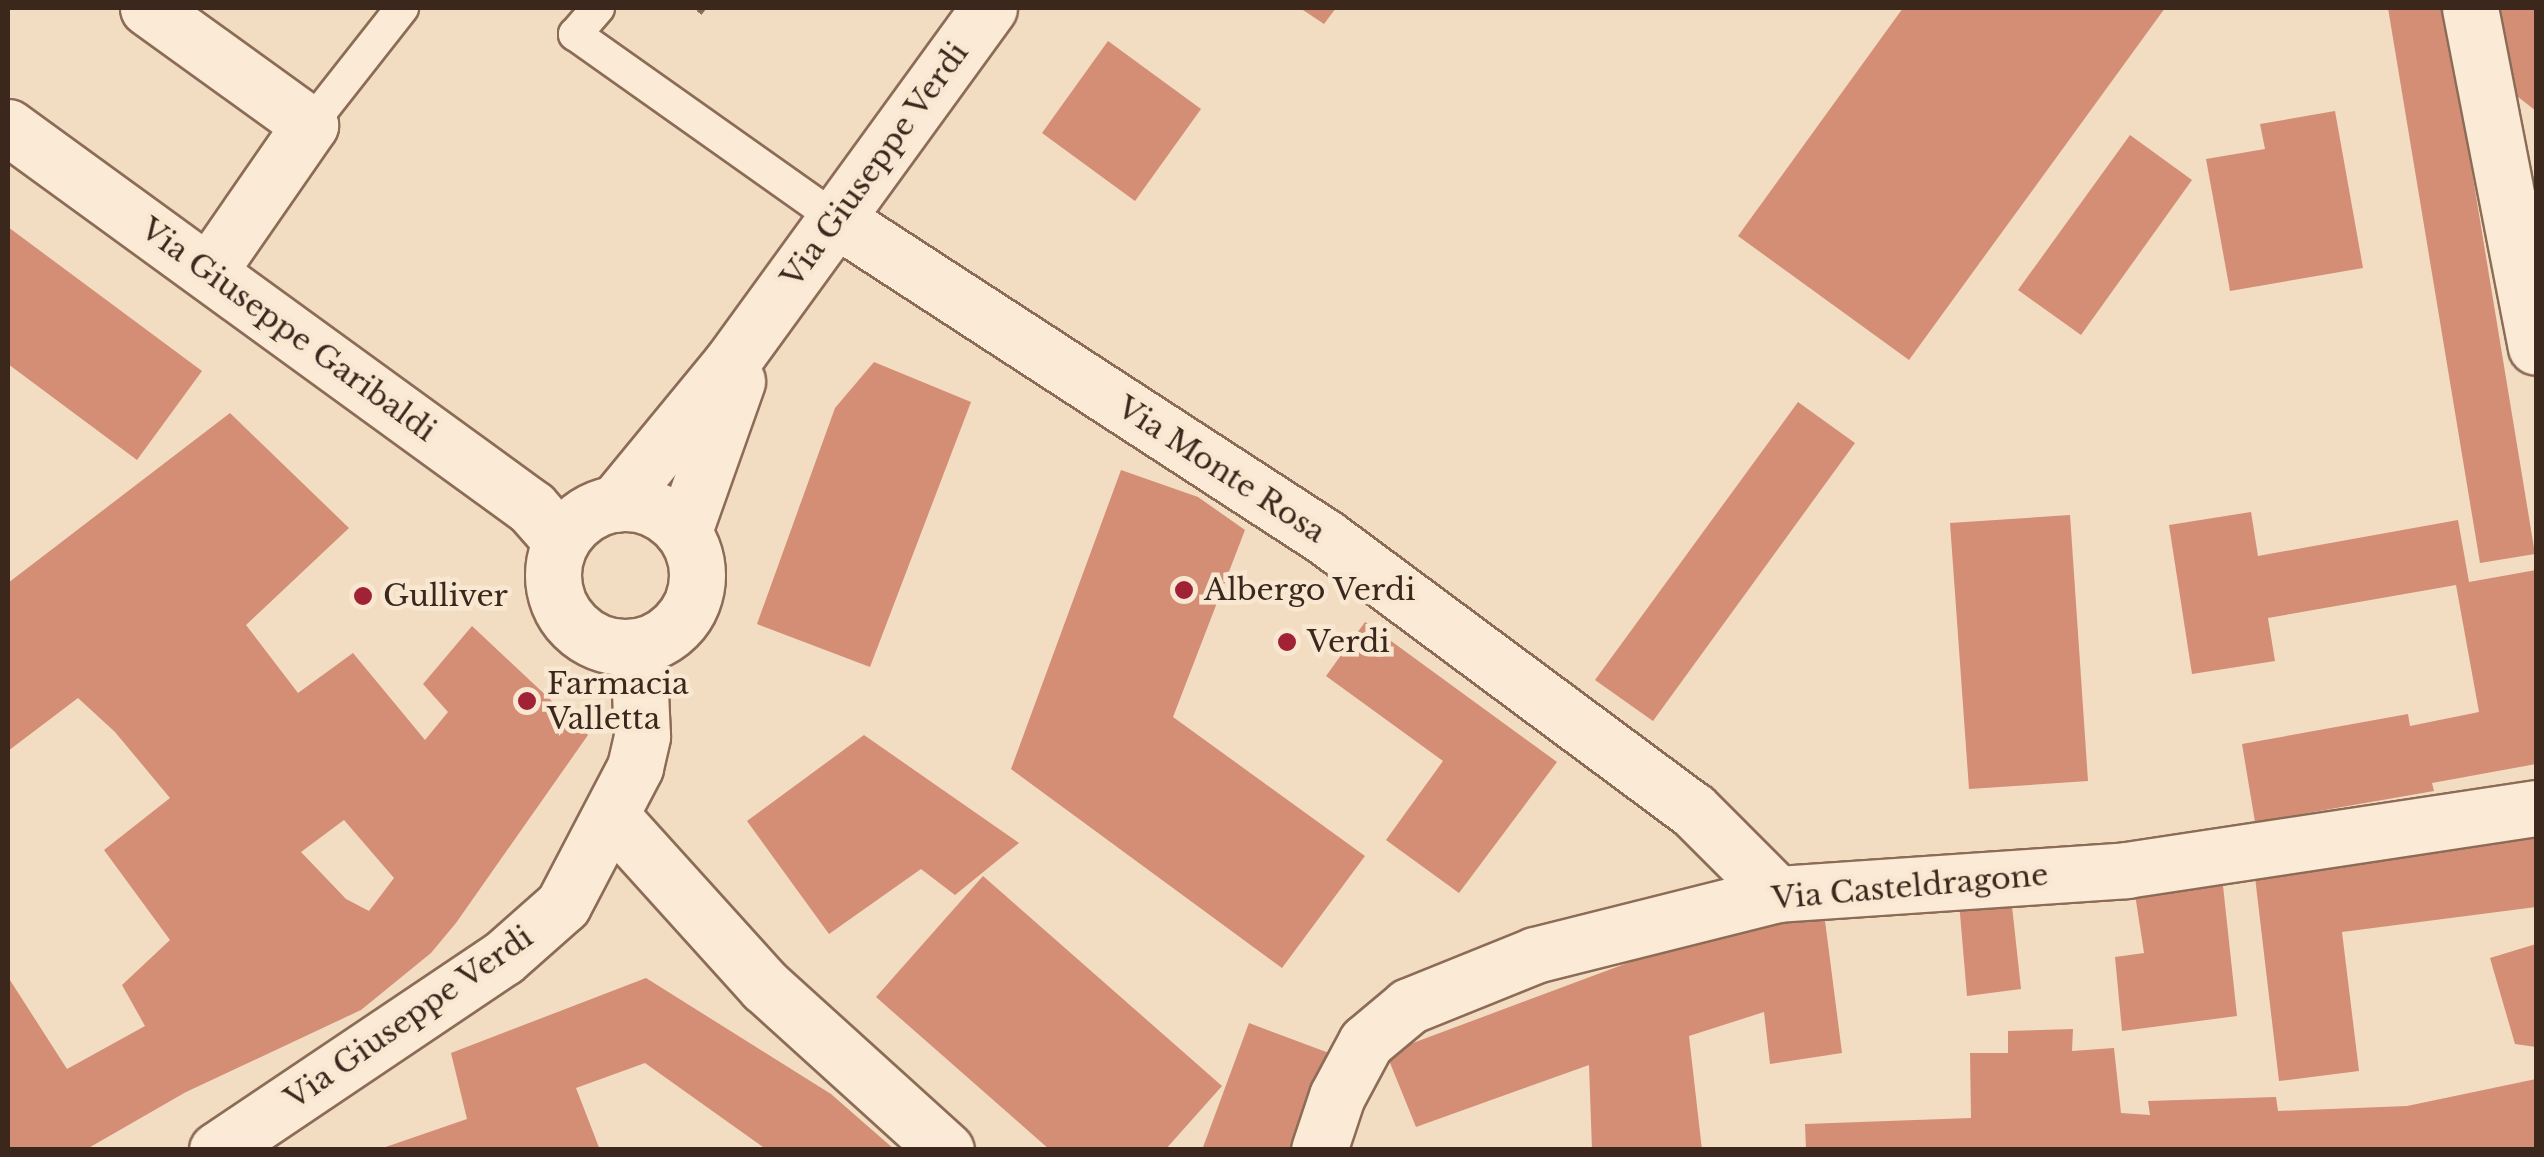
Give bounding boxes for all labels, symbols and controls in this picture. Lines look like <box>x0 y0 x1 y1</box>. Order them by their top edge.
street label: Via Giuseppe Verdi <box>774 35 976 295</box>
street label: Via Giuseppe Garibaldi <box>133 211 443 449</box>
street label: Via Monte Rosa <box>1110 389 1332 551</box>
place label: Albergo Verdi <box>1204 572 1417 608</box>
place label: Gulliver <box>383 578 508 614</box>
marker: Albergo Verdi <box>1173 579 1195 601</box>
marker: Gulliver <box>352 585 374 607</box>
place label: Verdi <box>1307 624 1390 660</box>
marker: Verdi <box>1276 631 1298 653</box>
place label: Farmacia Valletta <box>547 666 689 736</box>
marker: Farmacia Valletta <box>516 690 538 712</box>
street label: Via Casteldragone <box>1770 857 2050 917</box>
street label: Via Giuseppe Verdi <box>278 919 540 1117</box>

